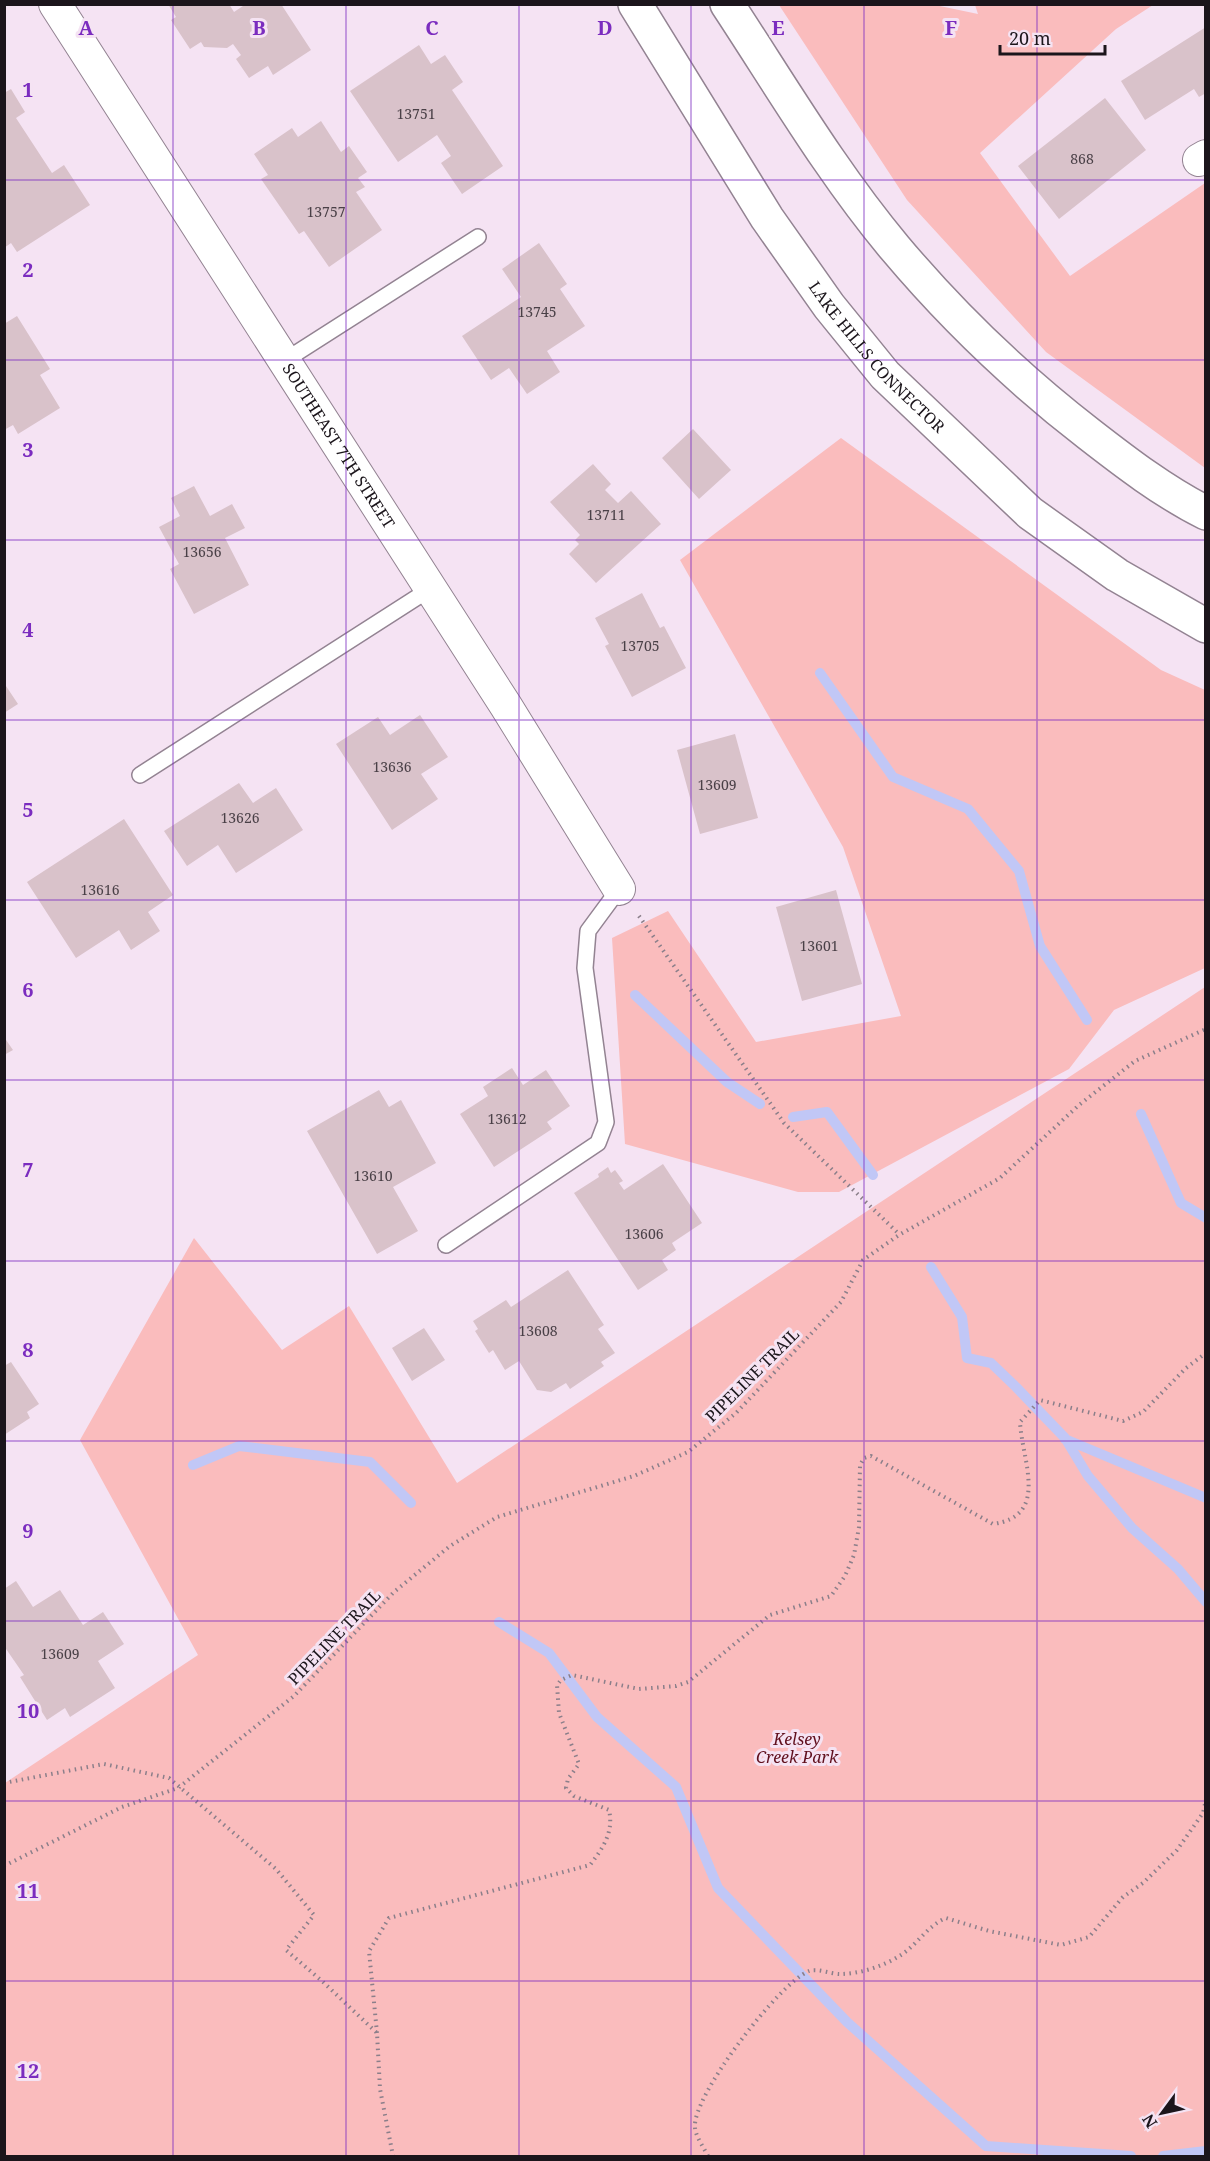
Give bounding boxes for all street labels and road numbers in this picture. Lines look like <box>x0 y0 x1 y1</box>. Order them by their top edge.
street label: LAKE HILLS CONNECTOR <box>804 277 950 438</box>
street label: SOUTHEAST 7TH STREET <box>278 359 400 533</box>
street label: PIPELINE TRAIL <box>700 1323 804 1427</box>
street label: PIPELINE TRAIL <box>283 1584 385 1690</box>

